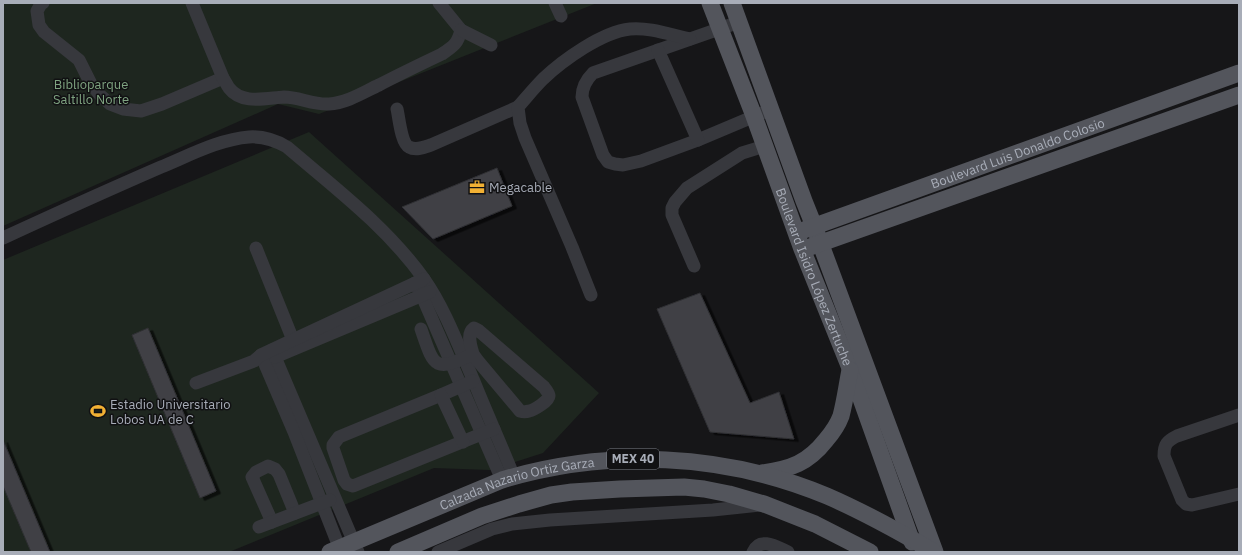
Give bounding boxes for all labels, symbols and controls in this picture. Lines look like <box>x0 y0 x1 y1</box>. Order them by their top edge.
park label: Biblioparque Saltillo Norte <box>53 76 129 108</box>
street label: Boulevard Luis Donaldo Colosio <box>928 114 1107 193</box>
office icon: Megacable <box>468 178 486 196</box>
place label: Megacable <box>489 179 552 196</box>
street label: Boulevard Isidro López Zertuche <box>772 186 856 368</box>
place label: Estadio Universitario Lobos UA de C <box>110 396 231 428</box>
sports icon: Estadio Universitario Lobos UA de C <box>89 402 107 420</box>
road number: MEX 40 <box>607 449 659 469</box>
street label: Calzada Nazario Ortiz Garza <box>437 454 595 514</box>

